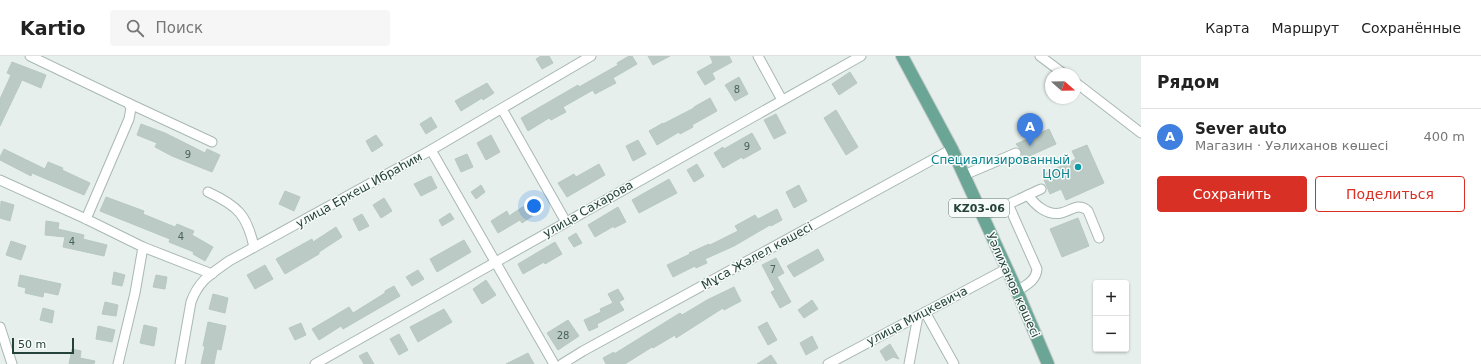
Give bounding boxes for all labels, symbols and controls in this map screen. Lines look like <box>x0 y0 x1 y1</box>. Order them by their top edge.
search box <box>110 10 390 46</box>
text: Kartio <box>20 17 86 39</box>
icon: search <box>124 17 146 39</box>
text: Поиск <box>156 19 203 37</box>
text: Карта <box>1205 20 1249 36</box>
text: Маршрут <box>1271 20 1339 36</box>
text: Сохранённые <box>1361 20 1461 36</box>
north arrow <box>1045 68 1081 104</box>
text: Рядом <box>1157 72 1220 92</box>
house number: 8 <box>734 84 740 95</box>
pin: A <box>1017 113 1043 146</box>
text: Sever auto <box>1195 120 1287 138</box>
text: A <box>1165 129 1175 144</box>
text: 400 m <box>1423 129 1465 144</box>
text: Магазин · Уәлиханов көшесі <box>1195 138 1388 153</box>
house number: 9 <box>744 141 750 152</box>
house number: 9 <box>185 149 191 160</box>
street label: улица Еркеш Ибраһим <box>293 149 425 231</box>
place label: Специализированный ЦОН <box>931 153 1070 181</box>
marker: Специализированный ЦОН <box>1073 162 1083 172</box>
button: Сохранить <box>1157 176 1307 212</box>
button: Поделиться <box>1315 176 1465 212</box>
street label: улица Сахарова <box>541 178 635 240</box>
your location <box>524 196 544 216</box>
road number: KZ03-06 <box>949 199 1009 217</box>
street label: Мұса Жәлел көшесі <box>699 220 815 292</box>
street label: Уәлиханов көшесі <box>984 230 1042 340</box>
house number: 4 <box>178 231 184 242</box>
house number: 4 <box>69 236 75 247</box>
house number: 7 <box>770 264 776 275</box>
map controls <box>1093 280 1129 352</box>
button: + <box>1093 280 1129 316</box>
street label: улица Мицкевича <box>864 283 970 349</box>
button: − <box>1093 316 1129 352</box>
house number: 28 <box>557 330 569 341</box>
scale bar <box>12 336 74 355</box>
text: 50 m <box>18 338 46 351</box>

